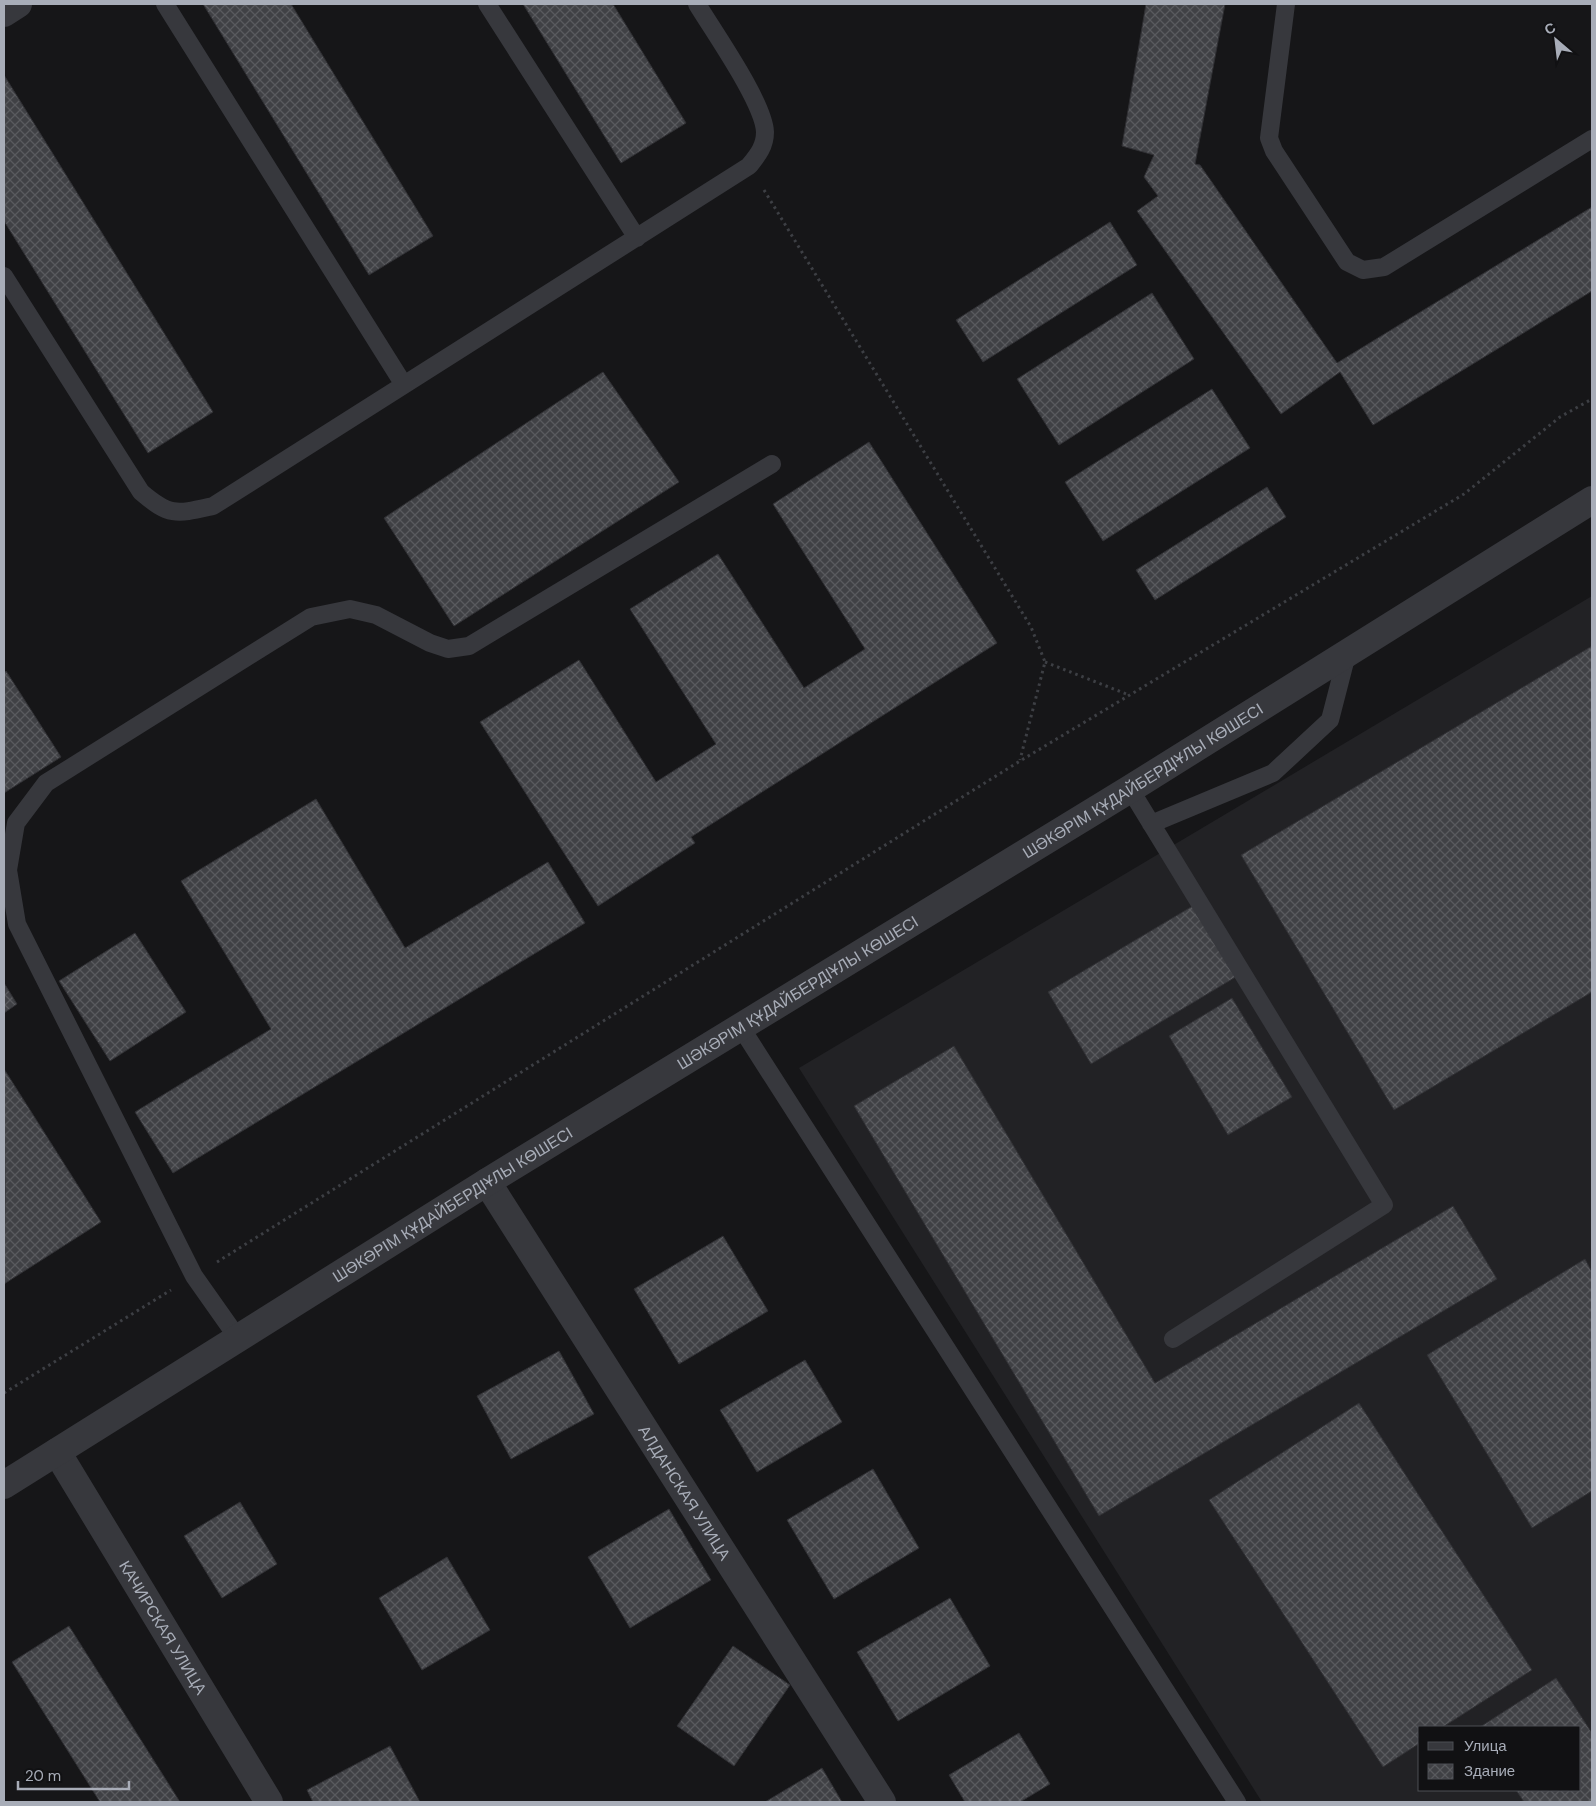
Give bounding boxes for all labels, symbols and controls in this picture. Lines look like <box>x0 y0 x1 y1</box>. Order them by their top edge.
north arrow <box>1531 15 1581 65</box>
text: С <box>1541 18 1559 39</box>
street label: ШӘКӘРІМ ҚҰДАЙБЕРДІҰЛЫ КӨШЕСІ <box>1019 698 1267 863</box>
street label: ШӘКӘРІМ ҚҰДАЙБЕРДІҰЛЫ КӨШЕСІ <box>673 911 922 1074</box>
street label: ШӘКӘРІМ ҚҰДАЙБЕРДІҰЛЫ КӨШЕСІ <box>329 1122 577 1287</box>
street label: АЛДАНСКАЯ УЛИЦА <box>634 1421 735 1564</box>
street label: КАЧИРСКАЯ УЛИЦА <box>114 1557 212 1699</box>
legend <box>1418 1726 1581 1791</box>
text: Улица <box>1464 1736 1507 1756</box>
scale bar <box>18 1758 129 1790</box>
text: Здание <box>1464 1761 1515 1781</box>
text: 20 m <box>25 1766 61 1786</box>

